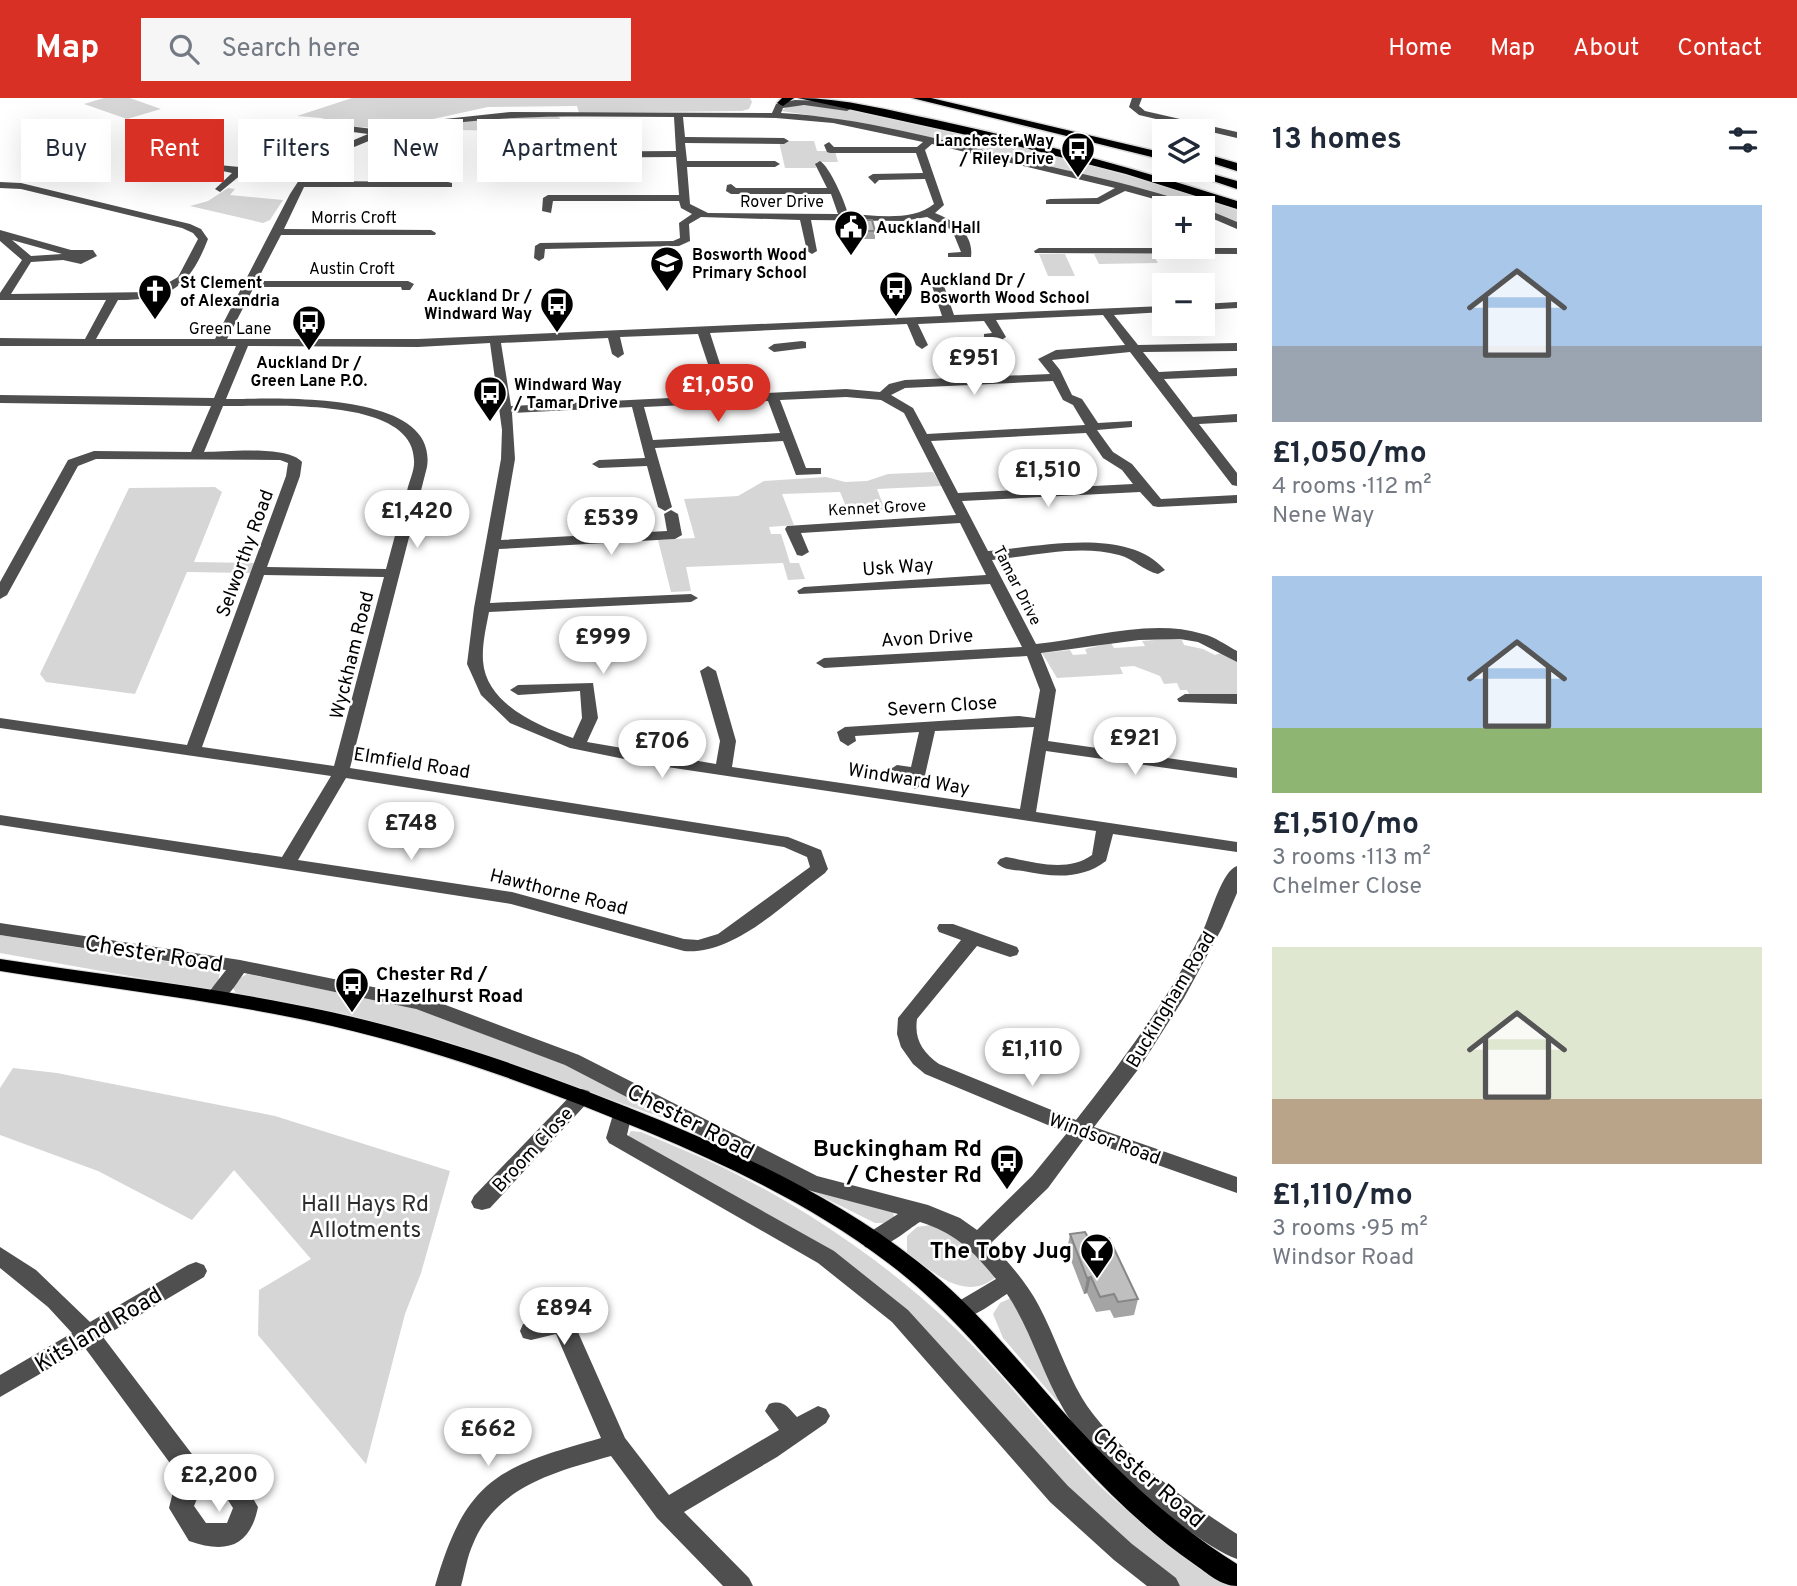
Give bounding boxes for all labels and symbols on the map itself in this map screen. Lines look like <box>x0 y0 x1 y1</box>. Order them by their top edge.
bus stop icon: Lanchester Way / Riley Drive <box>1059 130 1097 179</box>
place label: Lanchester Way / Riley Drive <box>935 132 1054 170</box>
street label: Rover Drive <box>740 193 824 213</box>
public building icon: Auckland Hall <box>832 208 870 257</box>
street label: Morris Croft <box>311 209 397 229</box>
place label: Auckland Hall <box>876 219 981 239</box>
school or university icon: Bosworth Wood Primary School <box>648 244 686 293</box>
place label: Bosworth Wood Primary School <box>692 246 807 284</box>
street label: Austin Croft <box>309 260 395 280</box>
bus stop icon: Auckland Dr / Bosworth Wood School <box>877 269 915 318</box>
place label: Auckland Dr / Bosworth Wood School <box>920 271 1090 309</box>
church icon: St Clement of Alexandria <box>136 272 174 321</box>
place label: St Clement of Alexandria <box>180 274 280 312</box>
bus stop icon: Auckland Dr / Windward Way <box>538 285 576 334</box>
place label: Auckland Dr / Windward Way <box>424 287 533 325</box>
bus stop icon: Auckland Dr / Green Lane P.O. <box>290 303 328 352</box>
street label: Green Lane <box>189 320 271 340</box>
pin: £951 <box>933 338 1015 397</box>
place label: Auckland Dr / Green Lane P.O. <box>251 354 368 392</box>
pin: £1,050 <box>661 364 775 424</box>
bus stop icon: Windward Way / Tamar Drive <box>471 374 509 423</box>
place label: Windward Way / Tamar Drive <box>513 376 622 414</box>
pin: £1,510 <box>991 450 1105 509</box>
street label: Selworthy Road <box>212 487 280 621</box>
pin: £1,420 <box>360 490 474 550</box>
street label: Kennet Grove <box>828 496 927 522</box>
pin: £539 <box>570 498 652 557</box>
street label: Tamar Drive <box>988 543 1045 629</box>
street label: Usk Way <box>862 554 935 582</box>
street label: Wyckham Road <box>325 589 380 722</box>
pin: £999 <box>562 616 644 676</box>
street label: Avon Drive <box>880 625 974 653</box>
street label: Severn Close <box>886 691 998 723</box>
pin: £921 <box>1094 718 1176 777</box>
pin: £706 <box>621 720 703 780</box>
street label: Elmfield Road <box>352 743 472 785</box>
street label: Windward Way <box>846 758 971 801</box>
pin: £748 <box>370 802 452 862</box>
street label: Hawthorne Road <box>487 864 630 922</box>
street label: Buckingham Road <box>1122 928 1222 1073</box>
street label: Chester Road <box>82 930 225 981</box>
place label: Chester Rd / Hazelhurst Road <box>376 963 523 1009</box>
bus stop icon: Chester Rd / Hazelhurst Road <box>333 965 371 1014</box>
pin: £1,110 <box>975 1028 1089 1088</box>
street label: Chester Road <box>621 1079 759 1168</box>
street label: Broom Close <box>488 1103 579 1198</box>
street label: Windsor Road <box>1045 1109 1164 1171</box>
place label: Buckingham Rd / Chester Rd <box>813 1136 982 1191</box>
bus stop icon: Buckingham Rd / Chester Rd <box>988 1142 1026 1191</box>
park label: Hall Hays Rd Allotments <box>301 1191 429 1246</box>
bar icon: The Toby Jug <box>1078 1231 1116 1280</box>
place label: The Toby Jug <box>930 1238 1072 1267</box>
street label: Kitsland Road <box>30 1282 168 1381</box>
pin: £894 <box>523 1288 605 1347</box>
pin: £662 <box>447 1408 529 1468</box>
street label: Chester Road <box>1085 1422 1210 1536</box>
pin: £2,200 <box>162 1454 276 1514</box>

